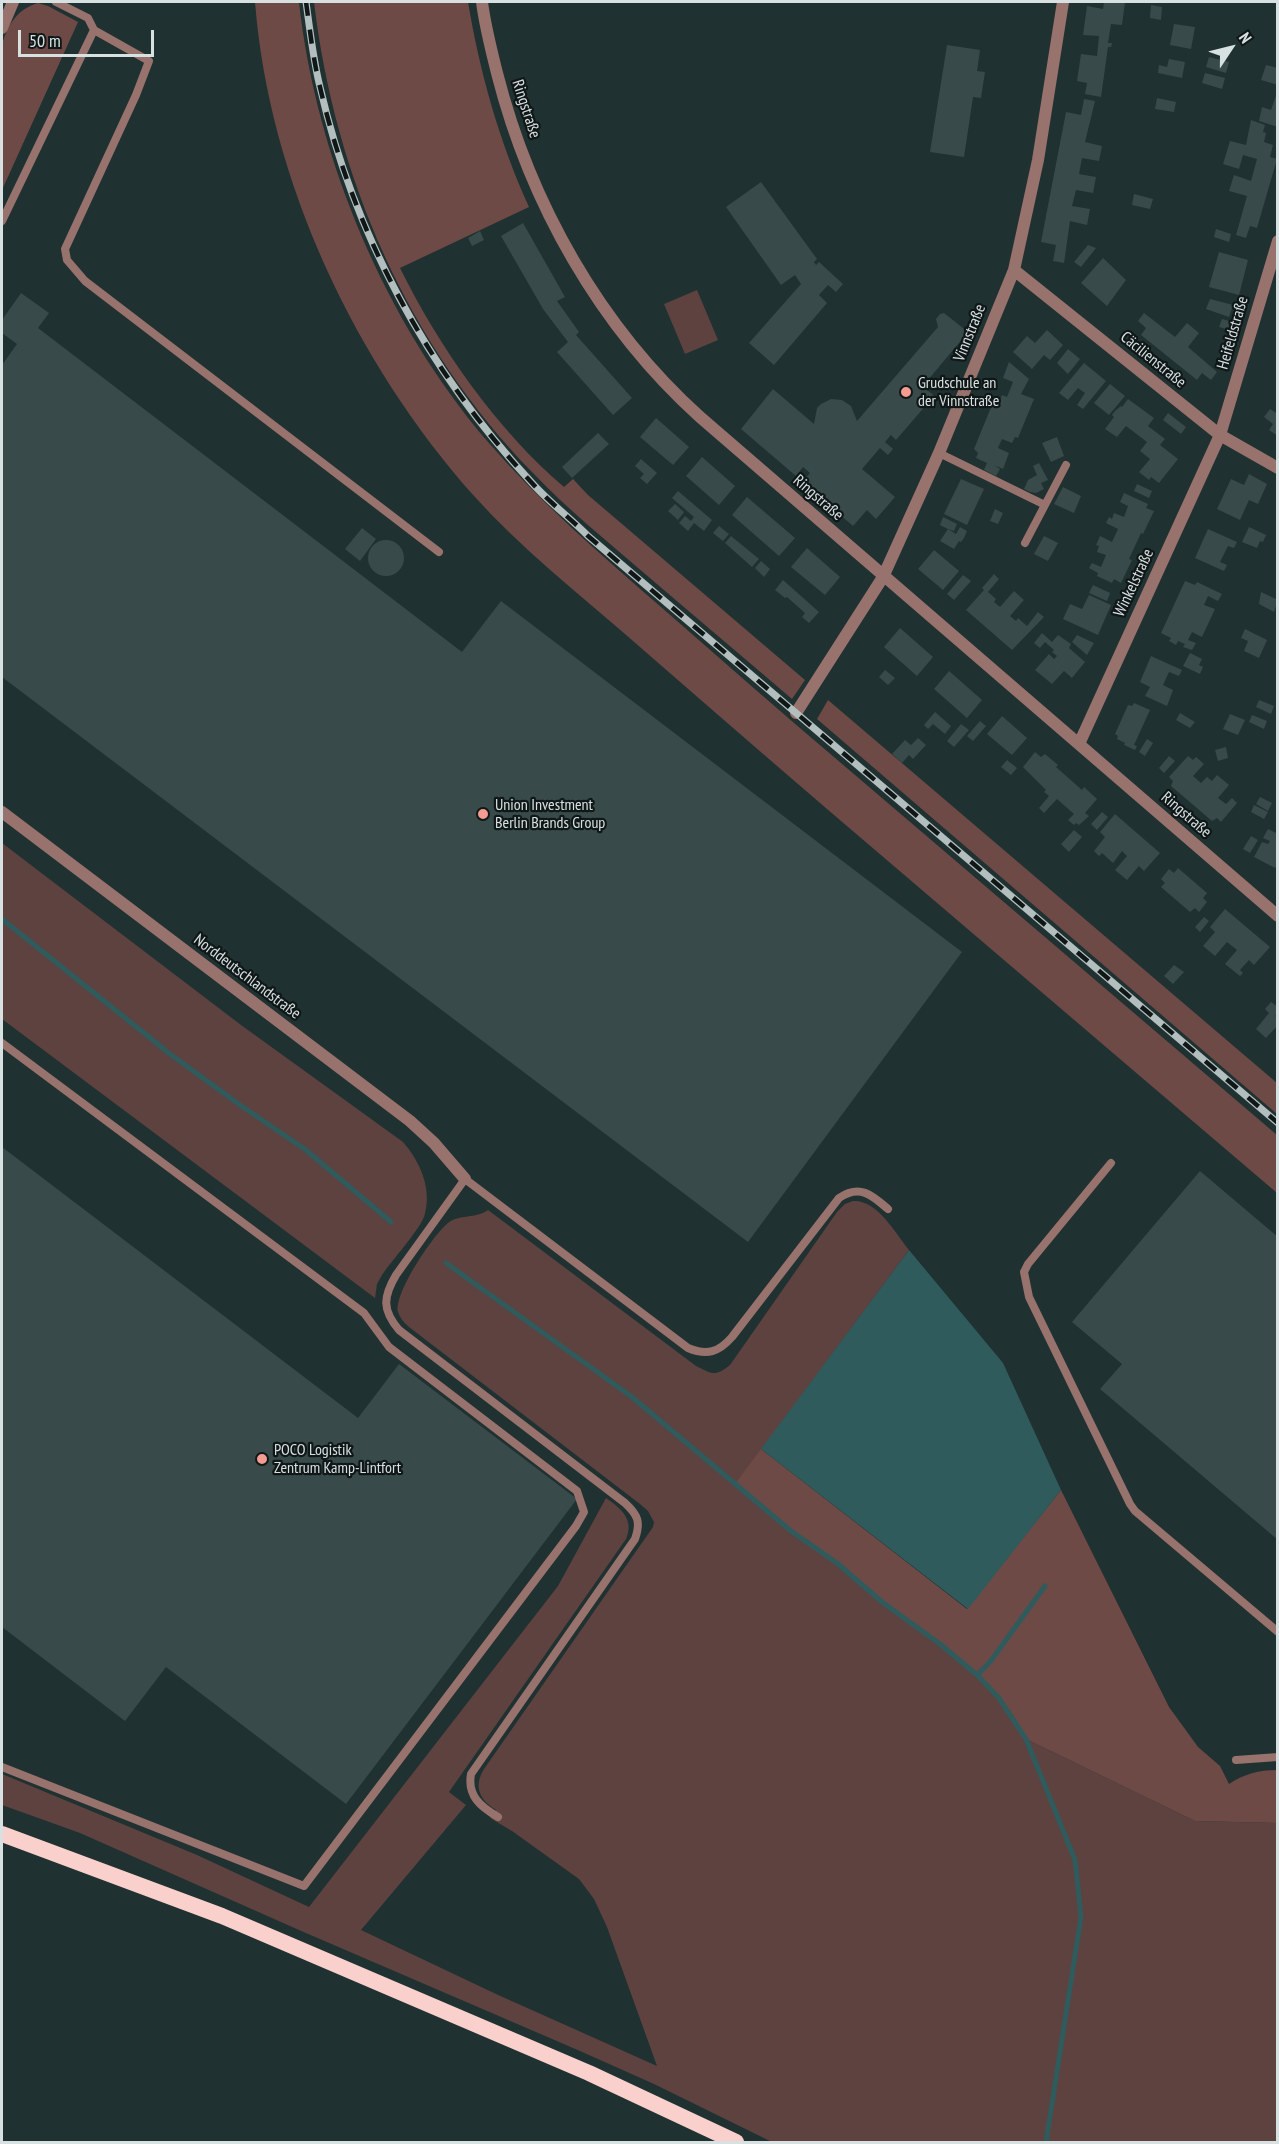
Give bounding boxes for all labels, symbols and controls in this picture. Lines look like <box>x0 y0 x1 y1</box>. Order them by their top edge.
scale bar <box>21 18 158 56</box>
north arrow <box>1201 18 1261 78</box>
text: N <box>1235 28 1256 47</box>
text: 50 m <box>29 29 61 52</box>
street label: Ringstraße <box>508 77 544 141</box>
street label: Heifeldstraße <box>1213 294 1253 372</box>
street label: Vinnstraße <box>950 302 990 364</box>
street label: Cäcilienstraße <box>1116 328 1190 392</box>
place label: Grudschule an der Vinnstraße <box>918 373 999 411</box>
marker: Grudschule an der Vinnstraße <box>899 385 913 399</box>
street label: Ringstraße <box>789 471 847 525</box>
street label: Winkelstraße <box>1110 546 1158 620</box>
street label: Ringstraße <box>1157 788 1215 842</box>
place label: Union Investment Berlin Brands Group <box>495 795 605 833</box>
marker: Union Investment Berlin Brands Group <box>476 807 490 821</box>
street label: Norddeutschlandstraße <box>190 931 304 1023</box>
place label: POCO Logistik Zentrum Kamp-Lintfort <box>274 1440 401 1478</box>
marker: POCO Logistik Zentrum Kamp-Lintfort <box>255 1452 269 1466</box>

